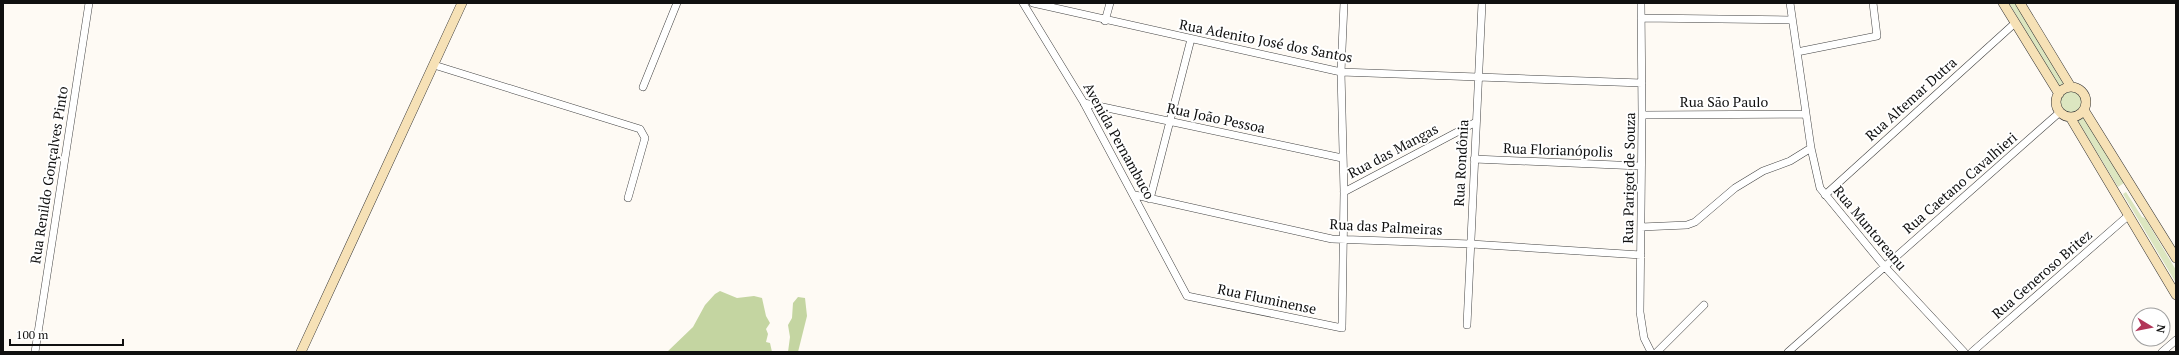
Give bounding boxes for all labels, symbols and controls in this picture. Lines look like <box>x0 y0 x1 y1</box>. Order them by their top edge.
street label: Rua Adenito José dos Santos <box>1178 14 1354 67</box>
street label: Rua Altemar Dutra <box>1861 53 1960 145</box>
street label: Avenida Pernambuco <box>1079 79 1160 203</box>
street label: Rua Renildo Gonçalves Pinto <box>25 85 72 265</box>
street label: Rua São Paulo <box>1680 92 1769 111</box>
street label: Rua João Pessoa <box>1165 98 1267 137</box>
street label: Rua Parigot de Souza <box>1618 112 1639 244</box>
street label: Rua das Mangas <box>1344 119 1441 182</box>
street label: Rua Rondônia <box>1449 119 1472 207</box>
street label: Rua Caetano Cavalhieri <box>1898 128 2021 238</box>
street label: Rua Florianópolis <box>1503 138 1613 161</box>
street label: Rua Muntoreanu <box>1829 181 1911 274</box>
street label: Rua das Palmeiras <box>1329 214 1443 239</box>
street label: Rua Generoso Britez <box>1988 225 2096 322</box>
street label: Rua Fluminense <box>1216 279 1318 318</box>
north arrow <box>2131 307 2171 347</box>
scale bar <box>10 321 123 347</box>
text: N <box>2153 323 2168 335</box>
text: 100 m <box>16 327 49 342</box>

